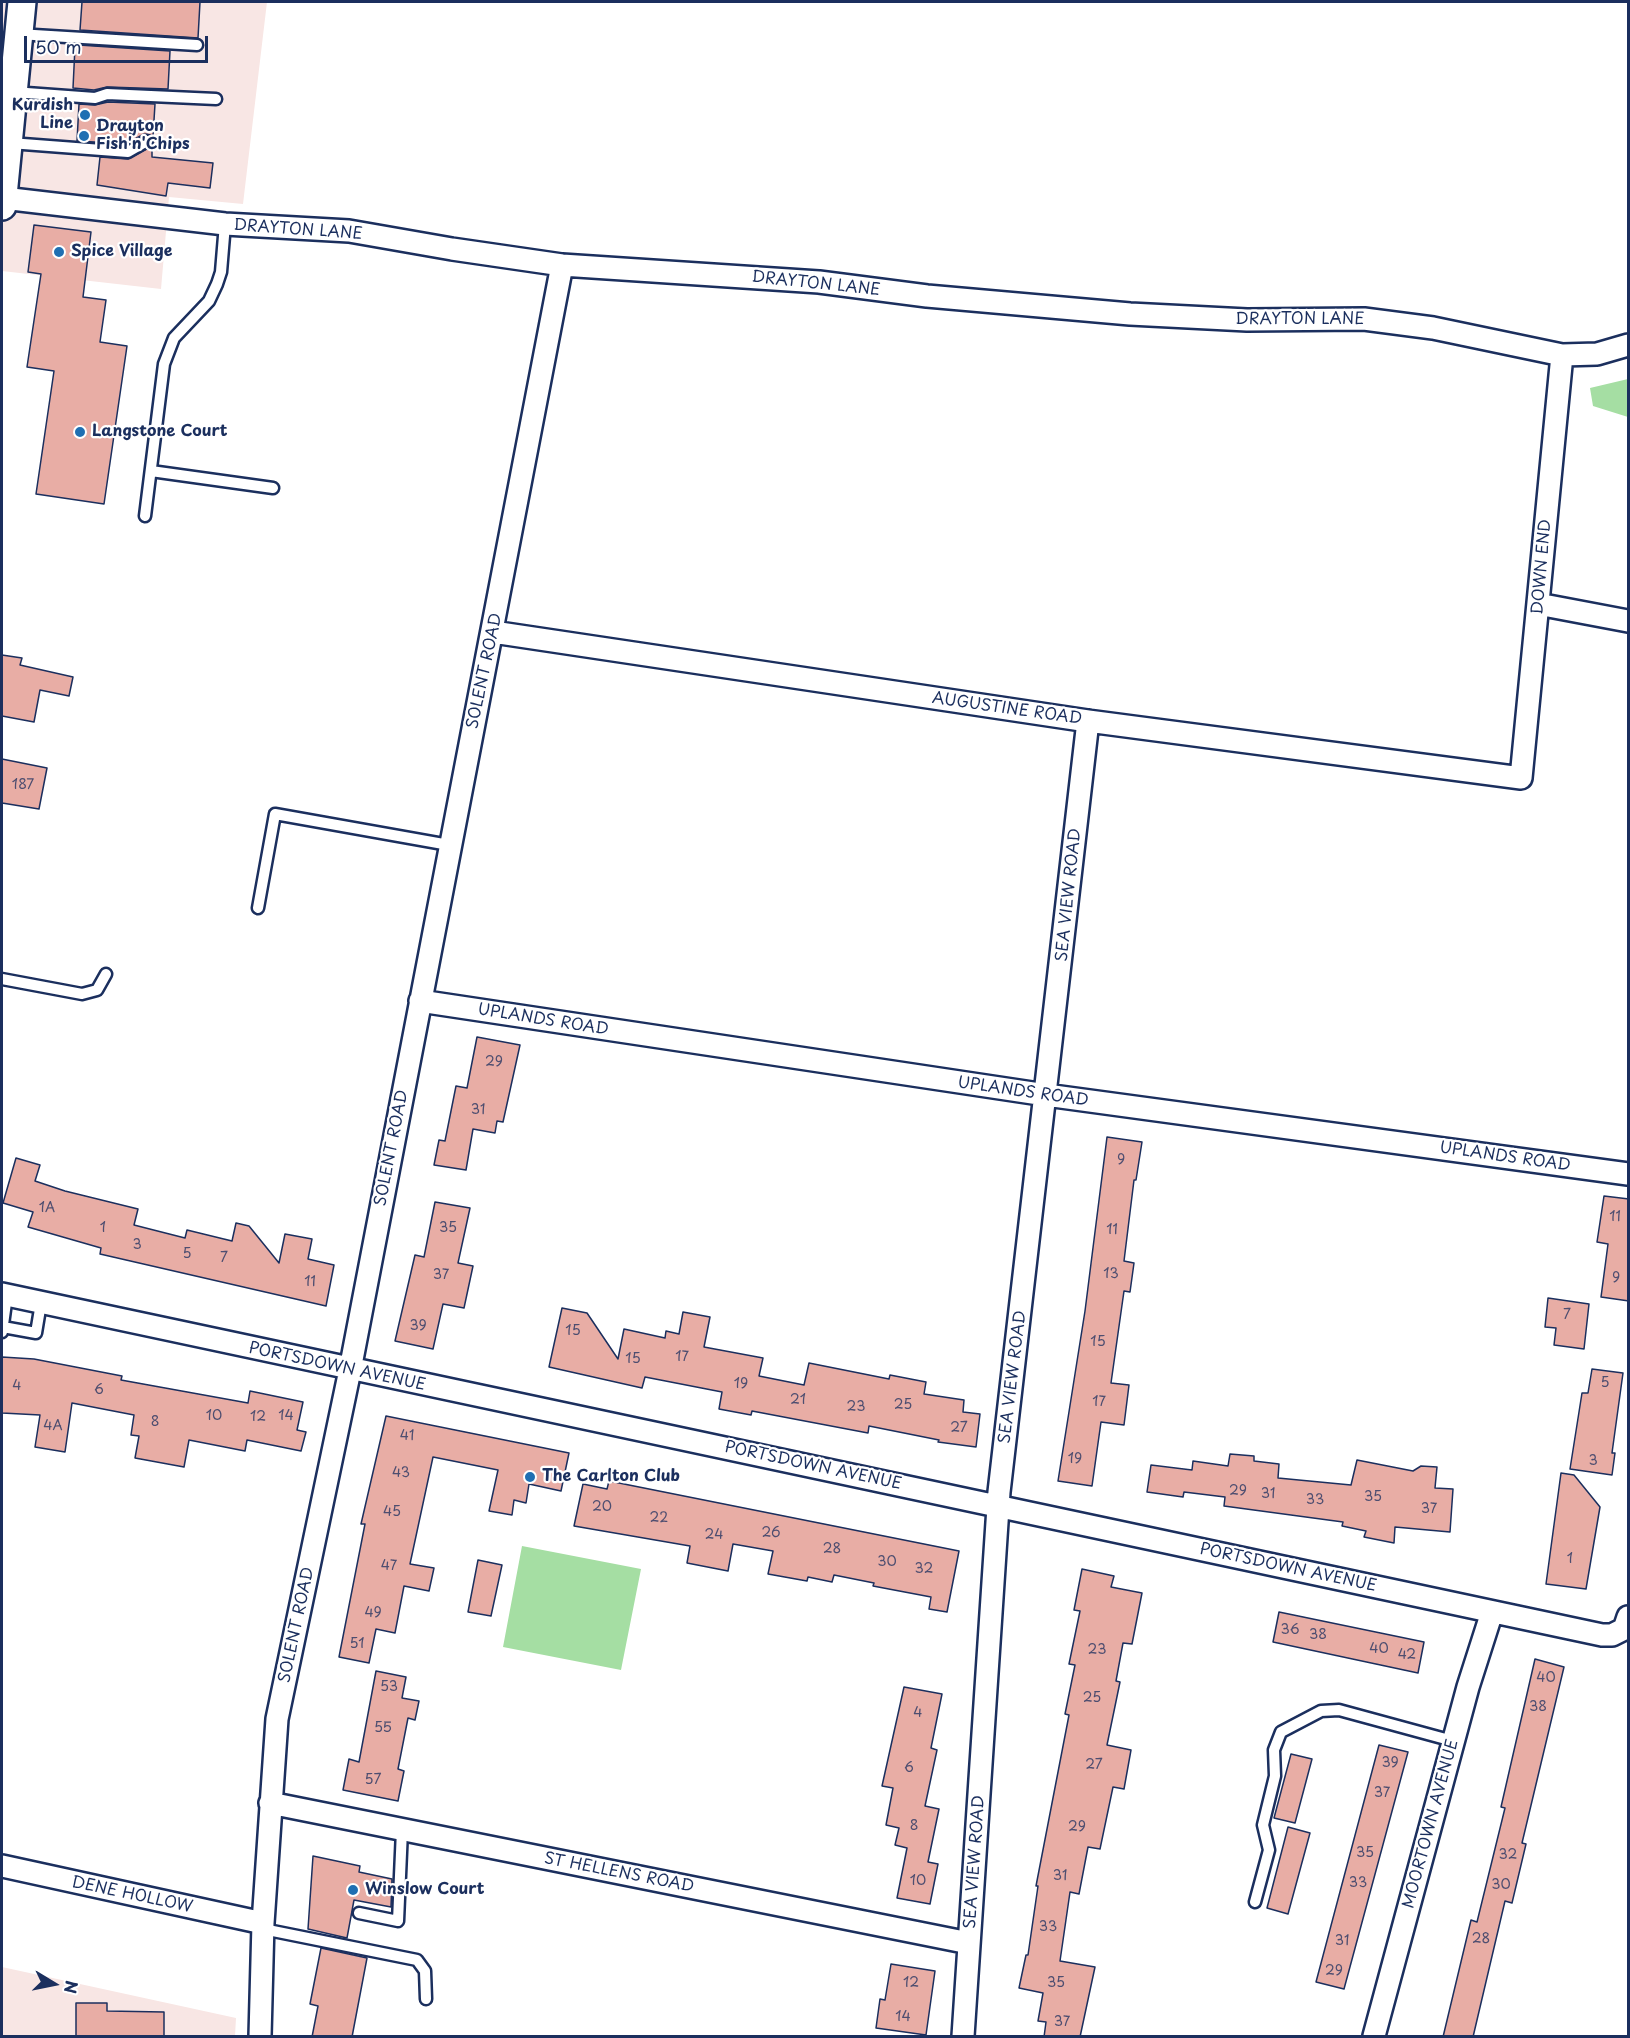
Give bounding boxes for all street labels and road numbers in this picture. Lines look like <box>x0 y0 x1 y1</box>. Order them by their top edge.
street label: DRAYTON LANE <box>233 216 363 244</box>
street label: DRAYTON LANE <box>751 268 881 300</box>
street label: DRAYTON LANE <box>1235 310 1365 330</box>
street label: DOWN END <box>1528 519 1556 615</box>
street label: SOLENT ROAD <box>463 611 507 731</box>
street label: AUGUSTINE ROAD <box>931 689 1083 729</box>
street label: SEA VIEW ROAD <box>1052 827 1086 963</box>
street label: UPLANDS ROAD <box>476 1000 610 1040</box>
street label: UPLANDS ROAD <box>956 1073 1090 1111</box>
street label: SOLENT ROAD <box>371 1088 413 1208</box>
street label: UPLANDS ROAD <box>1438 1138 1572 1176</box>
street label: SEA VIEW ROAD <box>995 1309 1031 1445</box>
street label: PORTSDOWN AVENUE <box>247 1339 427 1395</box>
street label: PORTSDOWN AVENUE <box>723 1438 903 1494</box>
street label: PORTSDOWN AVENUE <box>1198 1540 1378 1596</box>
street label: SOLENT ROAD <box>275 1565 319 1685</box>
street label: MOORTOWN AVENUE <box>1399 1737 1463 1911</box>
street label: SEA VIEW ROAD <box>961 1795 989 1929</box>
street label: ST HELLENS ROAD <box>542 1849 696 1897</box>
street label: DENE HOLLOW <box>70 1873 194 1917</box>

